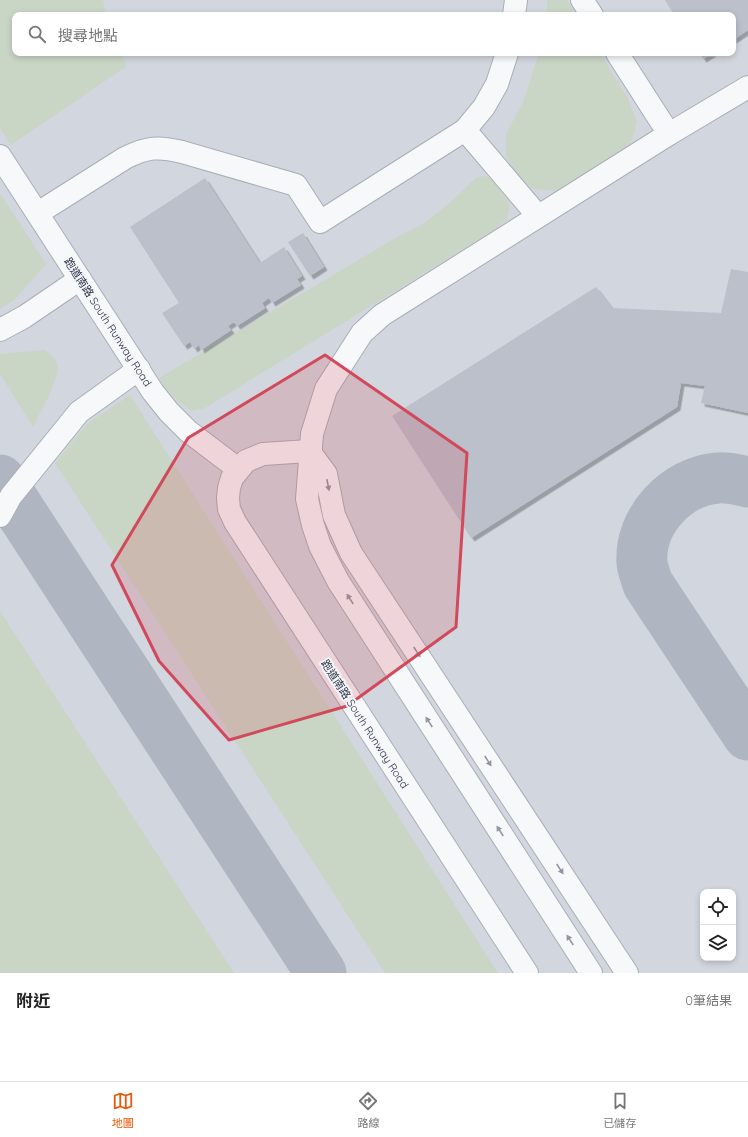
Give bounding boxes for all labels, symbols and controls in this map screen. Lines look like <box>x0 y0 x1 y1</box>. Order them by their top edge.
search box <box>12 12 736 56</box>
icon: search <box>26 23 48 45</box>
text: 搜尋地點 <box>58 26 118 45</box>
street label: 跑道南路 South Runway Road <box>61 255 155 389</box>
one-way arrow <box>325 478 331 491</box>
one-way arrow <box>346 594 353 605</box>
one-way arrow <box>413 646 420 658</box>
street label: 跑道南路 South Runway Road <box>318 657 412 791</box>
one-way arrow <box>425 717 433 727</box>
one-way arrow <box>484 756 492 766</box>
one-way arrow <box>496 825 503 837</box>
one-way arrow <box>556 864 564 874</box>
map controls <box>700 889 736 961</box>
button: locate <box>700 889 736 925</box>
button: layers <box>700 925 736 961</box>
one-way arrow <box>566 935 574 945</box>
text: 附近 <box>16 990 50 1011</box>
text: 0筆結果 <box>685 992 732 1008</box>
tab: 地圖 <box>112 1090 134 1130</box>
tab: 路線 <box>357 1090 379 1130</box>
tab: 已儲存 <box>603 1090 636 1130</box>

